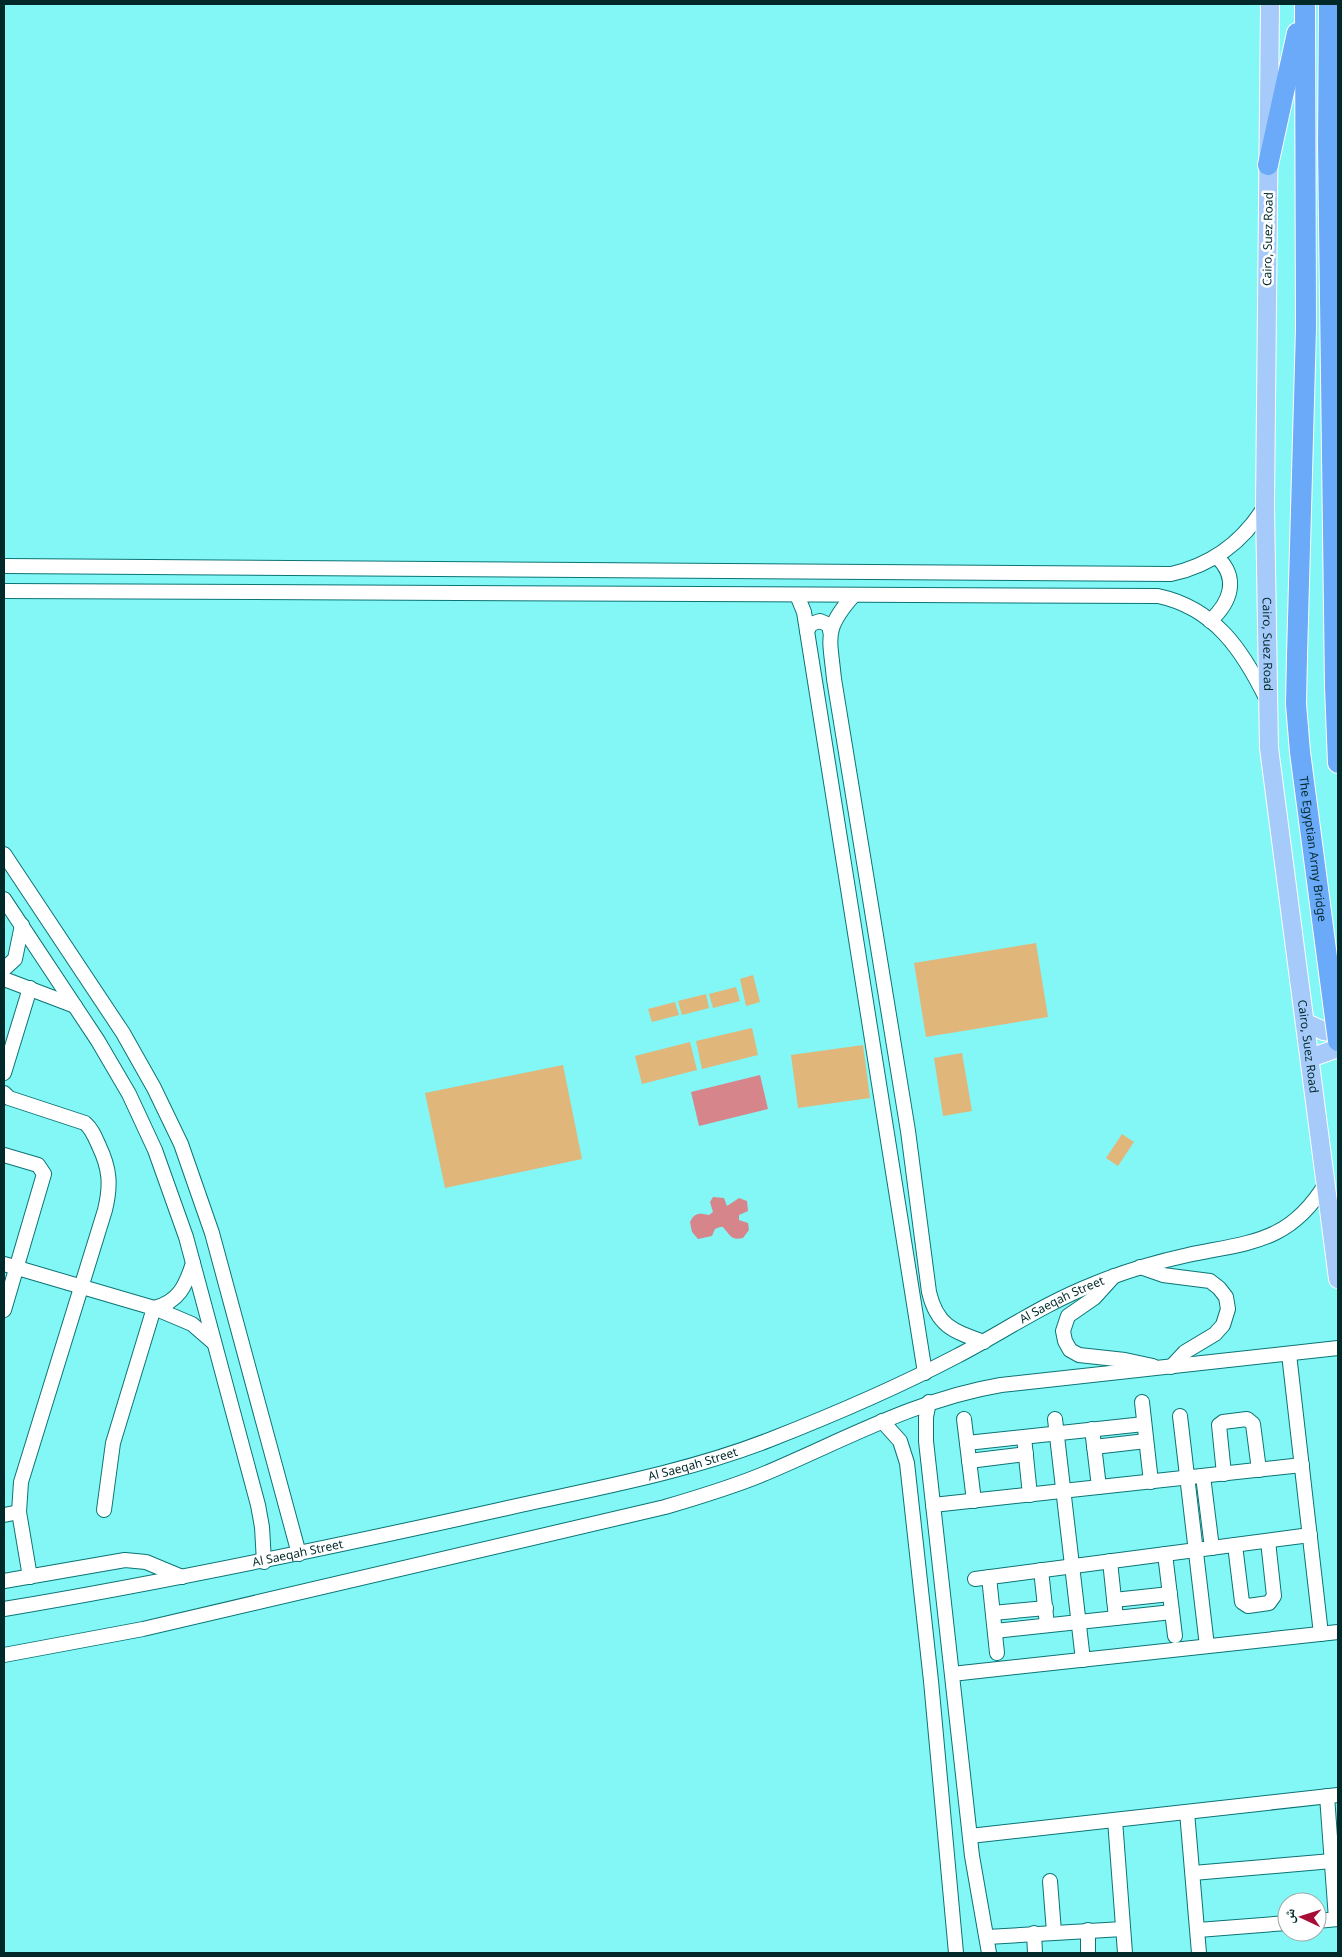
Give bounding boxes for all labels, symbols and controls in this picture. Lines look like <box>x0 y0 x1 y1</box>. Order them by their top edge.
street label: Cairo, Suez Road <box>1258 192 1277 286</box>
street label: Cairo, Suez Road <box>1259 597 1277 691</box>
street label: The Egyptian Army Bridge <box>1295 775 1331 923</box>
street label: Cairo, Suez Road <box>1294 999 1323 1094</box>
street label: Al Saeqah Street <box>1016 1272 1107 1327</box>
street label: Al Saeqah Street <box>646 1443 740 1485</box>
street label: Al Saeqah Street <box>251 1535 345 1570</box>
north arrow <box>1277 1892 1327 1942</box>
text: ش <box>1279 1908 1299 1924</box>

